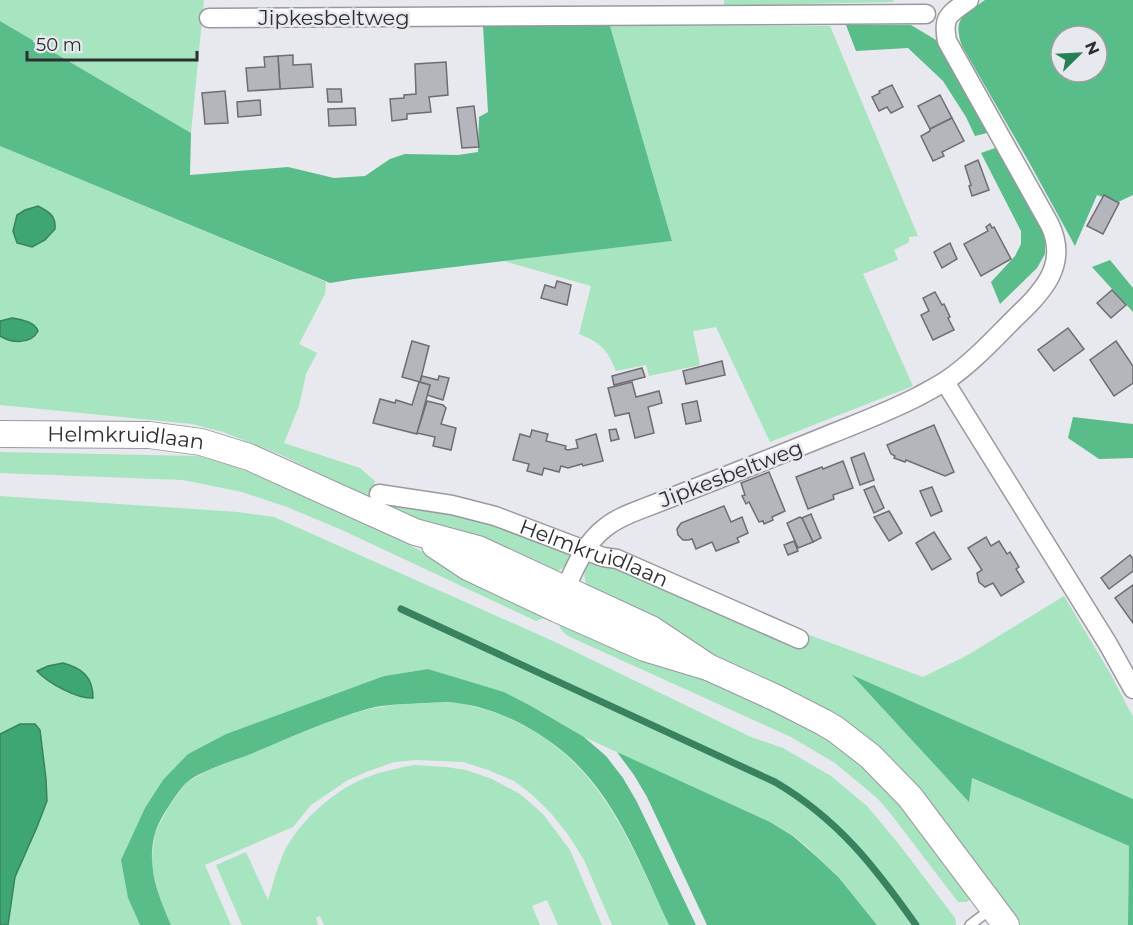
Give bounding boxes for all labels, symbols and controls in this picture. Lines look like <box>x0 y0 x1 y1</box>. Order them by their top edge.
street label: Jipkesbeltweg <box>257 5 410 30</box>
scale bar <box>27 24 196 62</box>
north arrow <box>1049 24 1109 84</box>
text: 50 m <box>36 34 82 56</box>
text: N <box>1081 38 1104 58</box>
street label: Helmkruidlaan <box>47 421 206 454</box>
street label: Jipkesbeltweg <box>655 435 806 513</box>
street label: Helmkruidlaan <box>516 513 672 592</box>

